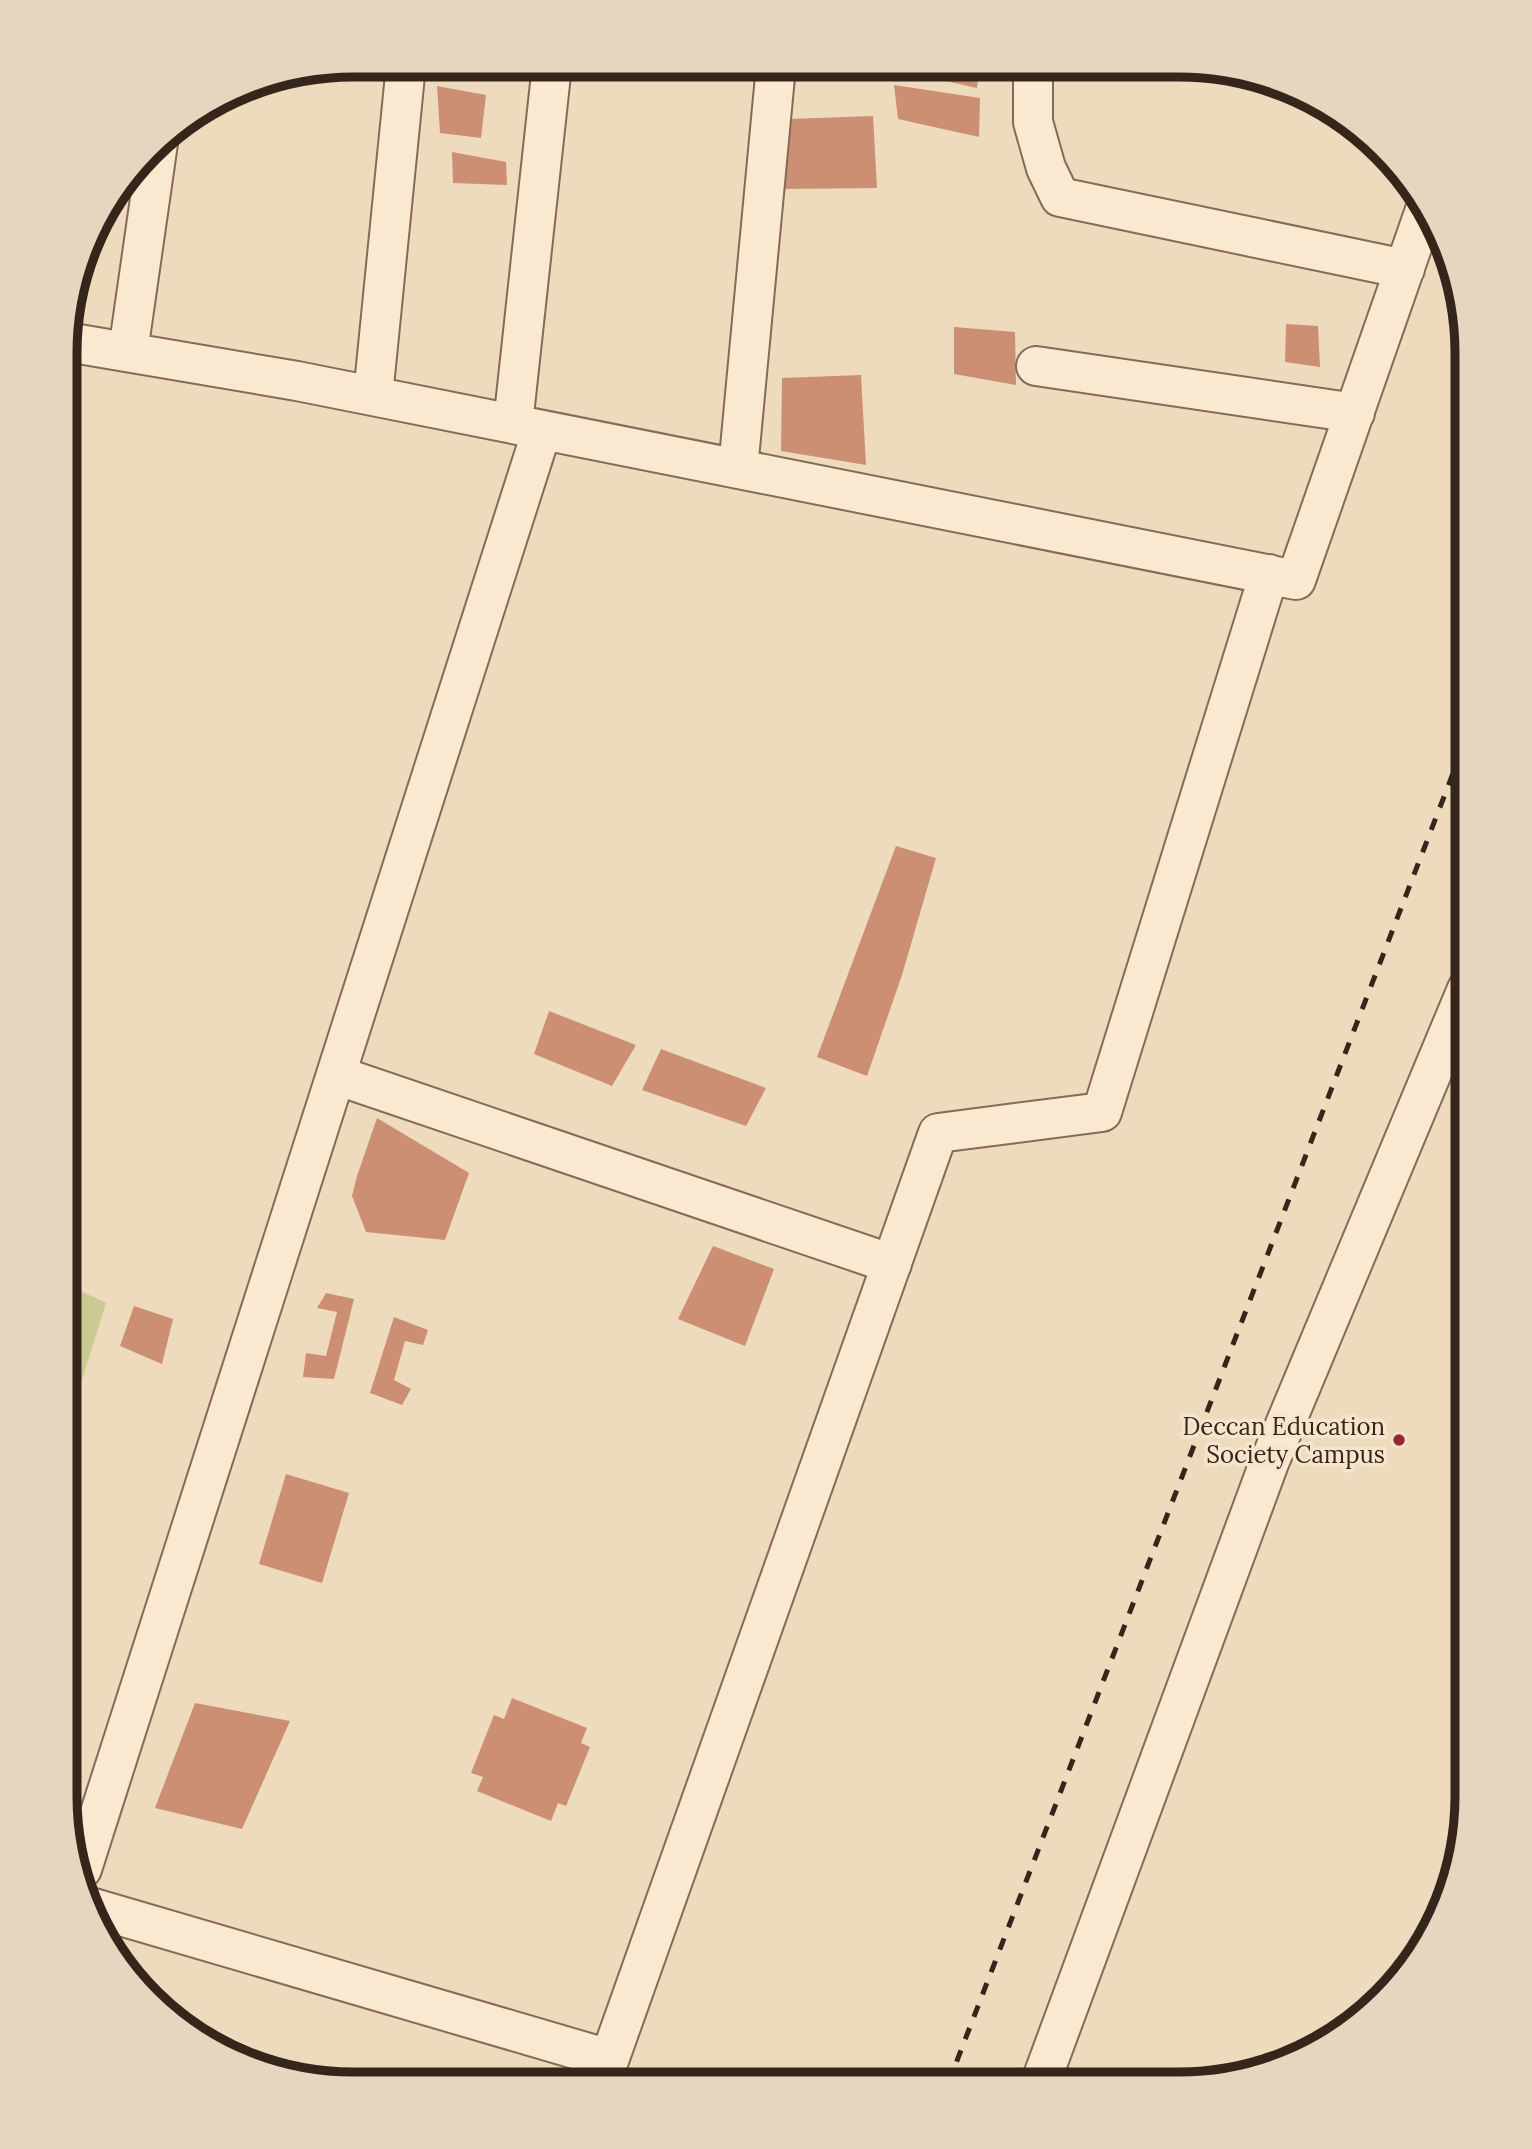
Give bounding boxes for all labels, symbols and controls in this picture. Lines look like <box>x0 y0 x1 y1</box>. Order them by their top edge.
place label: Deccan Education Society Campus <box>1182 1411 1385 1470</box>
marker: Deccan Education Society Campus <box>1391 1432 1407 1448</box>

